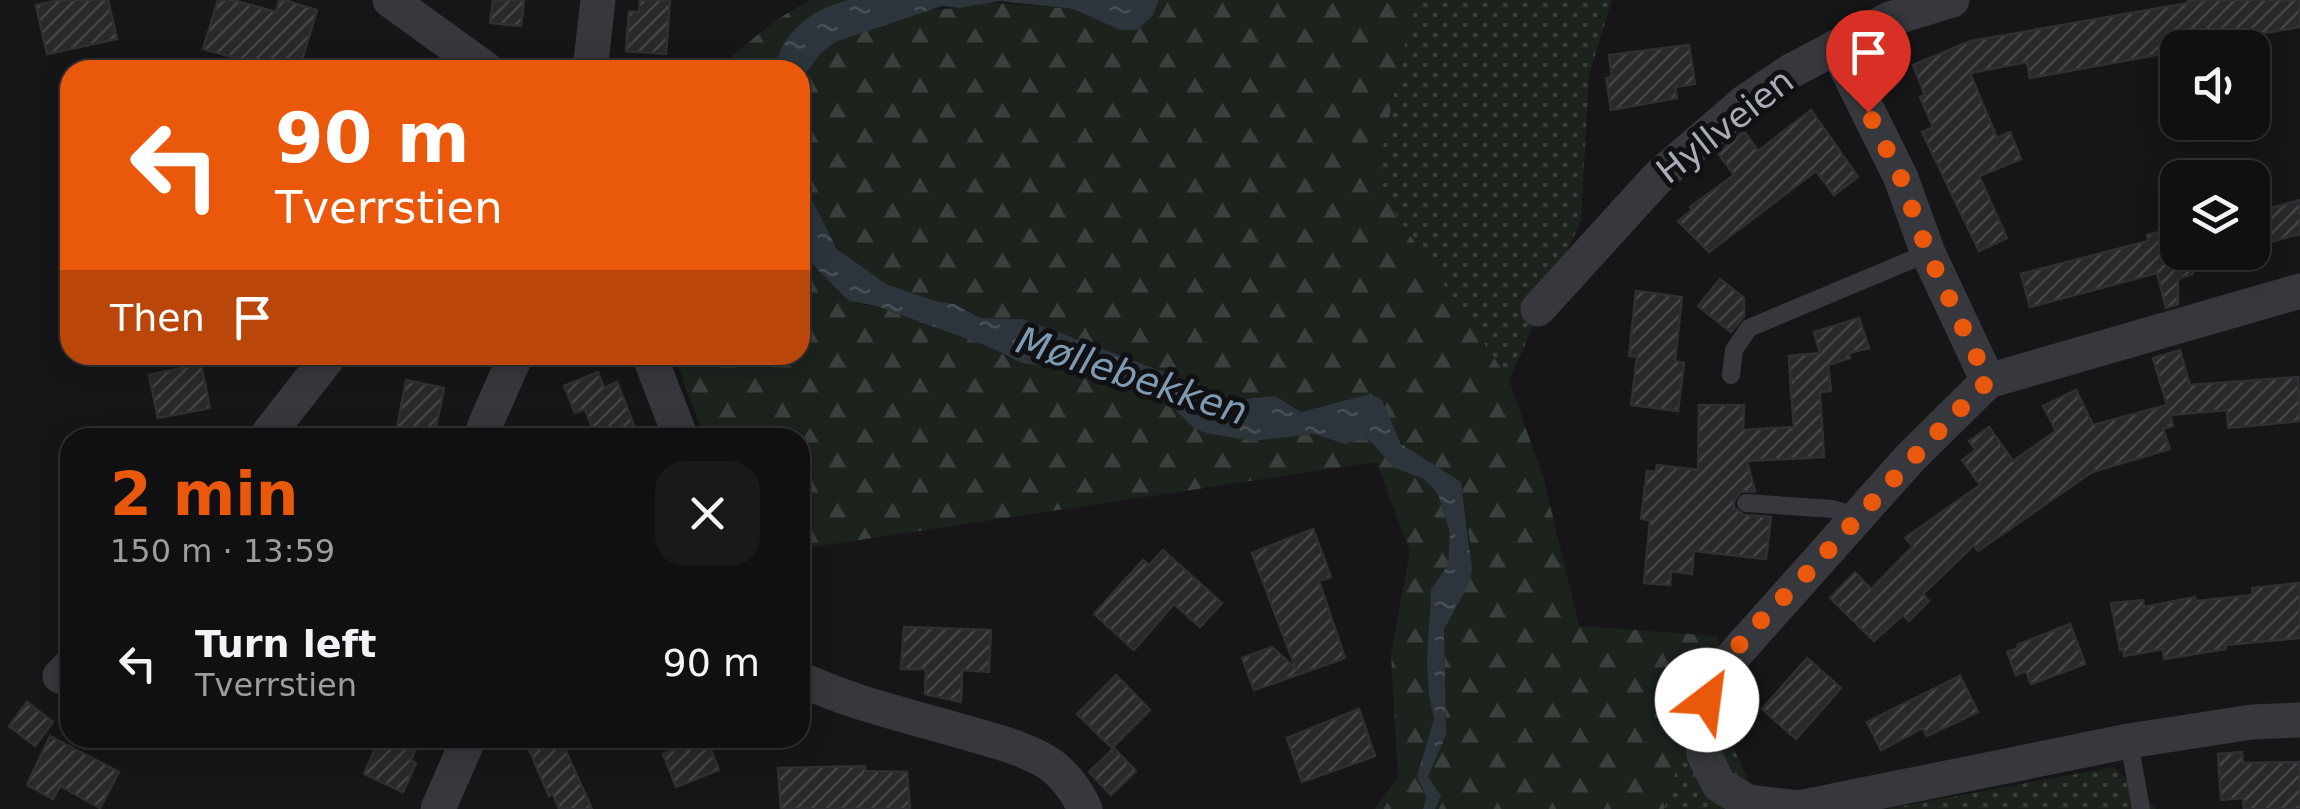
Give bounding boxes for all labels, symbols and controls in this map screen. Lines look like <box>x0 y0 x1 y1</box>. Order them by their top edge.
pin <box>1826 10 1911 113</box>
icon: arrive <box>1841 25 1896 80</box>
map controls <box>2160 30 2270 270</box>
button: sound <box>2160 30 2270 140</box>
street label: Hyllveien <box>1649 60 1801 192</box>
text: 90 m <box>275 97 470 179</box>
icon: left <box>110 100 240 230</box>
button: layers <box>2160 160 2270 270</box>
text: Tverrstien <box>275 181 503 234</box>
icon: arrive <box>225 290 280 345</box>
text: Then <box>110 296 205 340</box>
water label: Møllebekken <box>1011 318 1253 434</box>
text: 2 min <box>110 459 298 529</box>
button: close <box>655 461 760 566</box>
text: 150 m · 13:59 <box>110 532 335 570</box>
text: Turn left <box>195 622 376 666</box>
icon: left <box>110 636 165 691</box>
text: 90 m <box>663 641 760 685</box>
position arrow <box>1655 648 1759 752</box>
text: Tverrstien <box>195 666 357 704</box>

